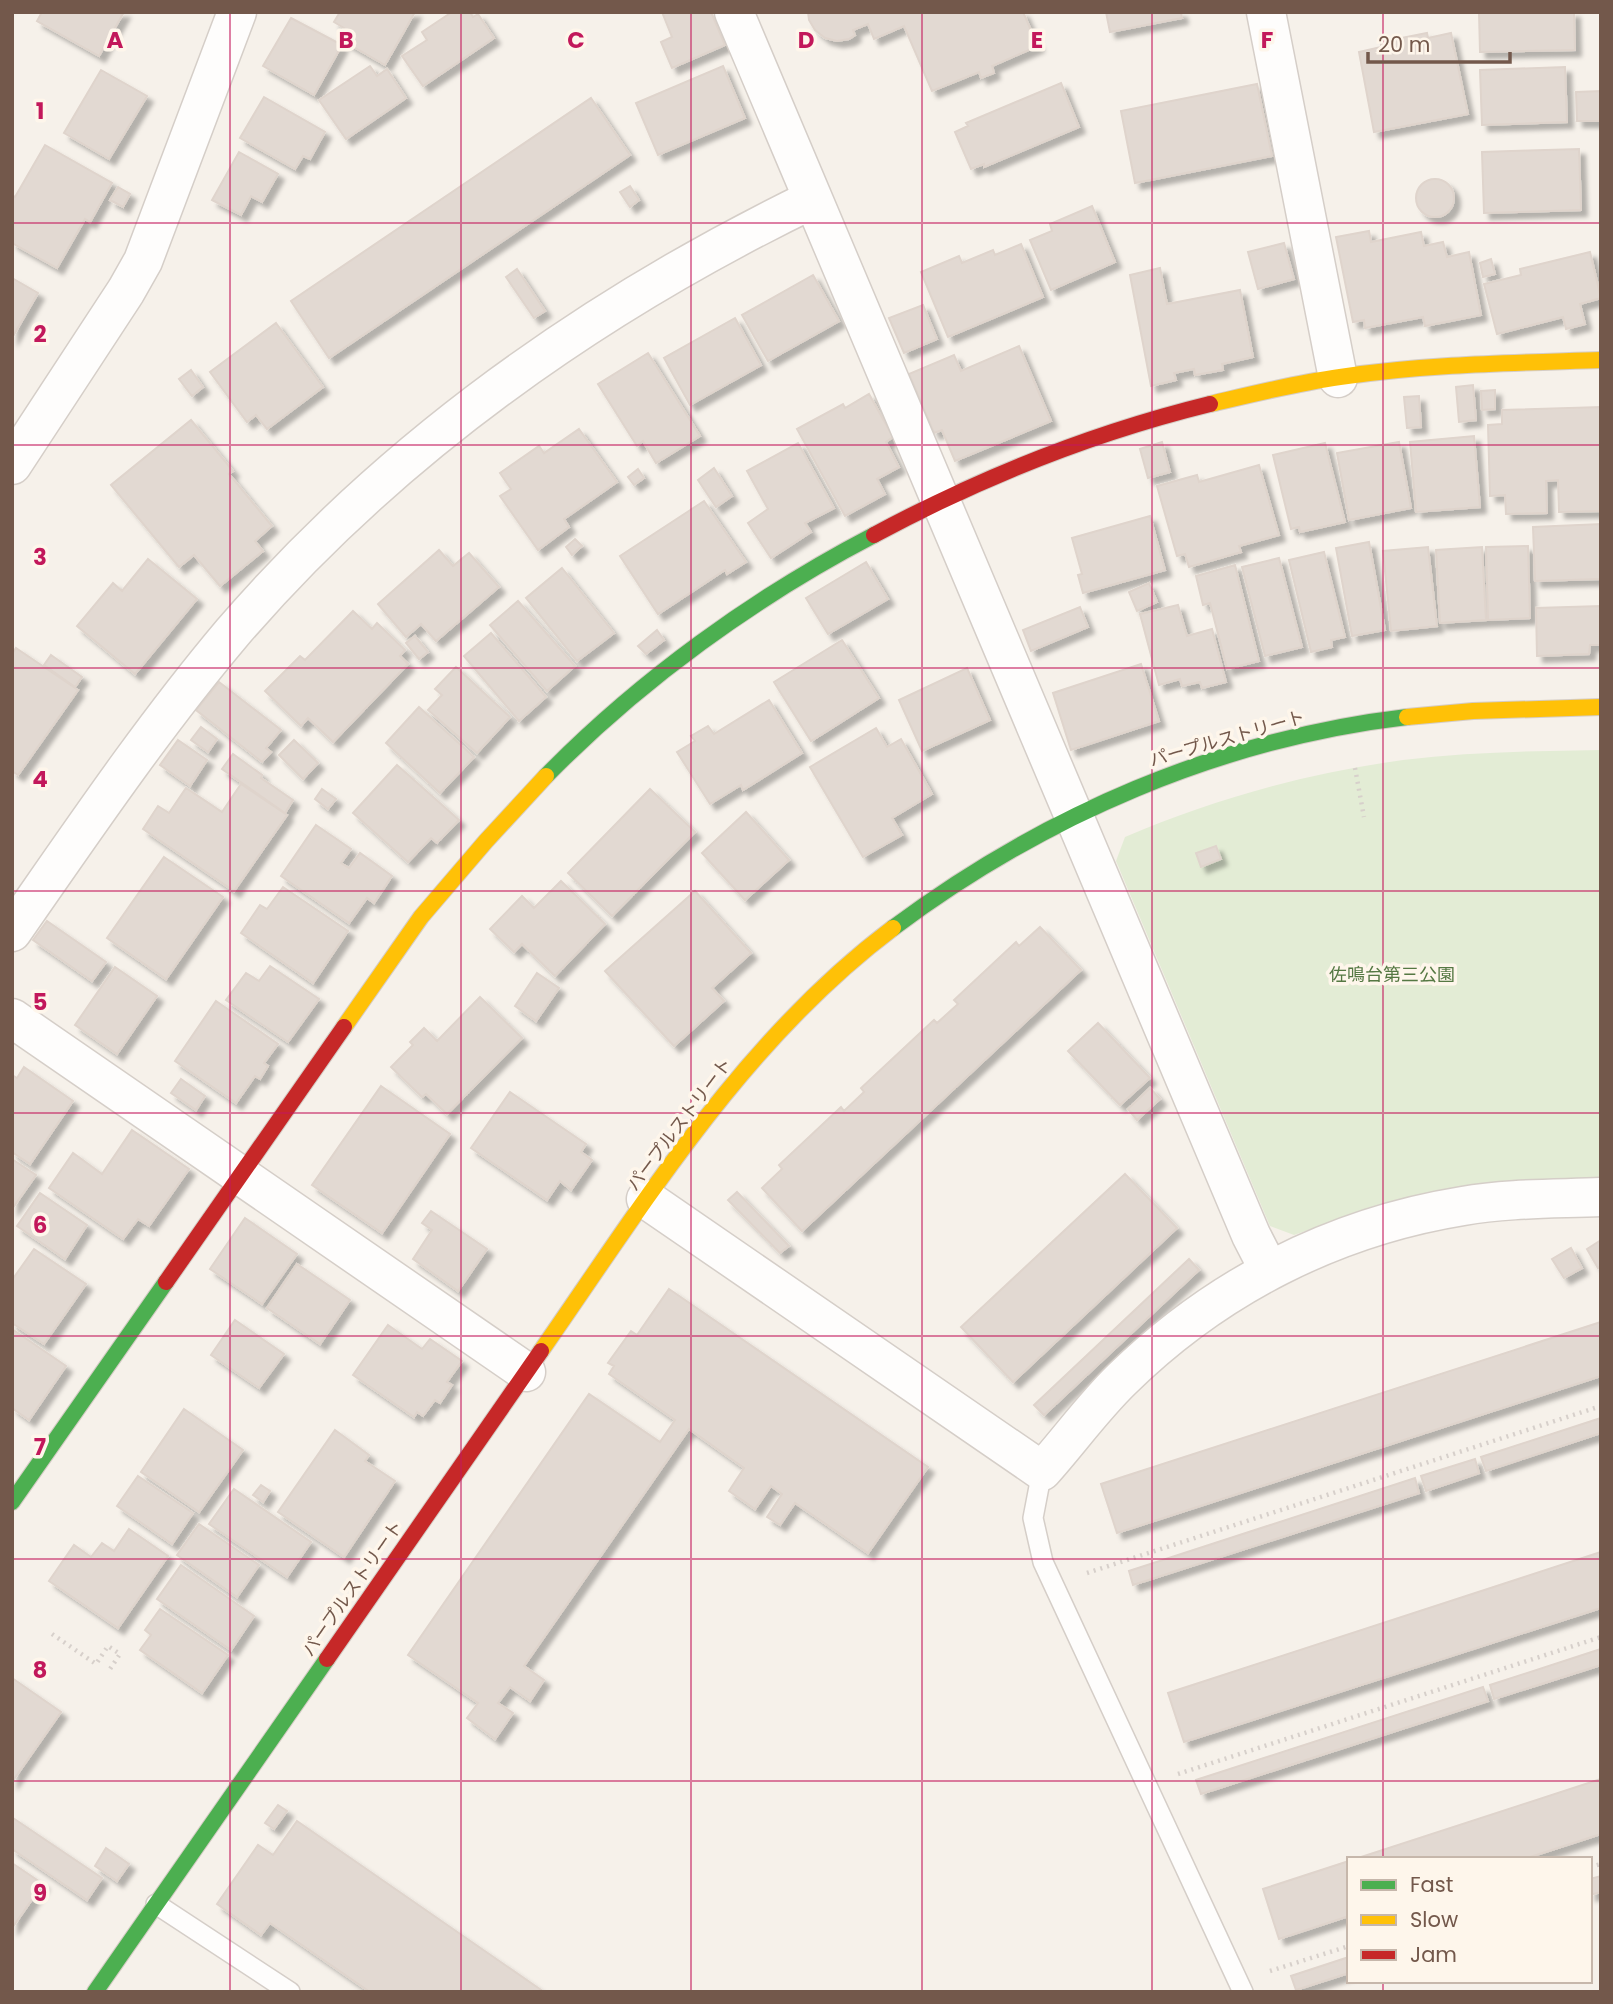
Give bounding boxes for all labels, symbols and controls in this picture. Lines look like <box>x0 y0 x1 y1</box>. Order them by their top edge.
scale bar <box>1368 21 1510 65</box>
text: A <box>107 24 124 56</box>
text: B <box>338 24 354 56</box>
text: C <box>567 24 585 56</box>
text: D <box>798 24 814 56</box>
text: E <box>1031 24 1043 56</box>
text: F <box>1261 24 1273 56</box>
text: 20 m <box>1378 30 1431 59</box>
text: 1 <box>36 95 44 127</box>
text: 2 <box>33 318 47 350</box>
text: 3 <box>33 541 47 573</box>
street label: パープルストリート <box>1146 704 1308 772</box>
text: 4 <box>32 763 48 795</box>
park label: 佐鳴台第三公園 <box>1329 962 1455 987</box>
text: 5 <box>33 986 47 1018</box>
street label: パープルストリート <box>621 1052 737 1196</box>
text: 6 <box>33 1209 47 1241</box>
text: 7 <box>34 1431 46 1463</box>
street label: パープルストリート <box>296 1515 408 1661</box>
text: 8 <box>33 1654 47 1686</box>
legend <box>1347 1857 1592 1983</box>
text: Fast <box>1410 1870 1453 1899</box>
text: 9 <box>33 1877 47 1909</box>
text: Slow <box>1410 1905 1458 1934</box>
text: Jam <box>1410 1940 1457 1969</box>

